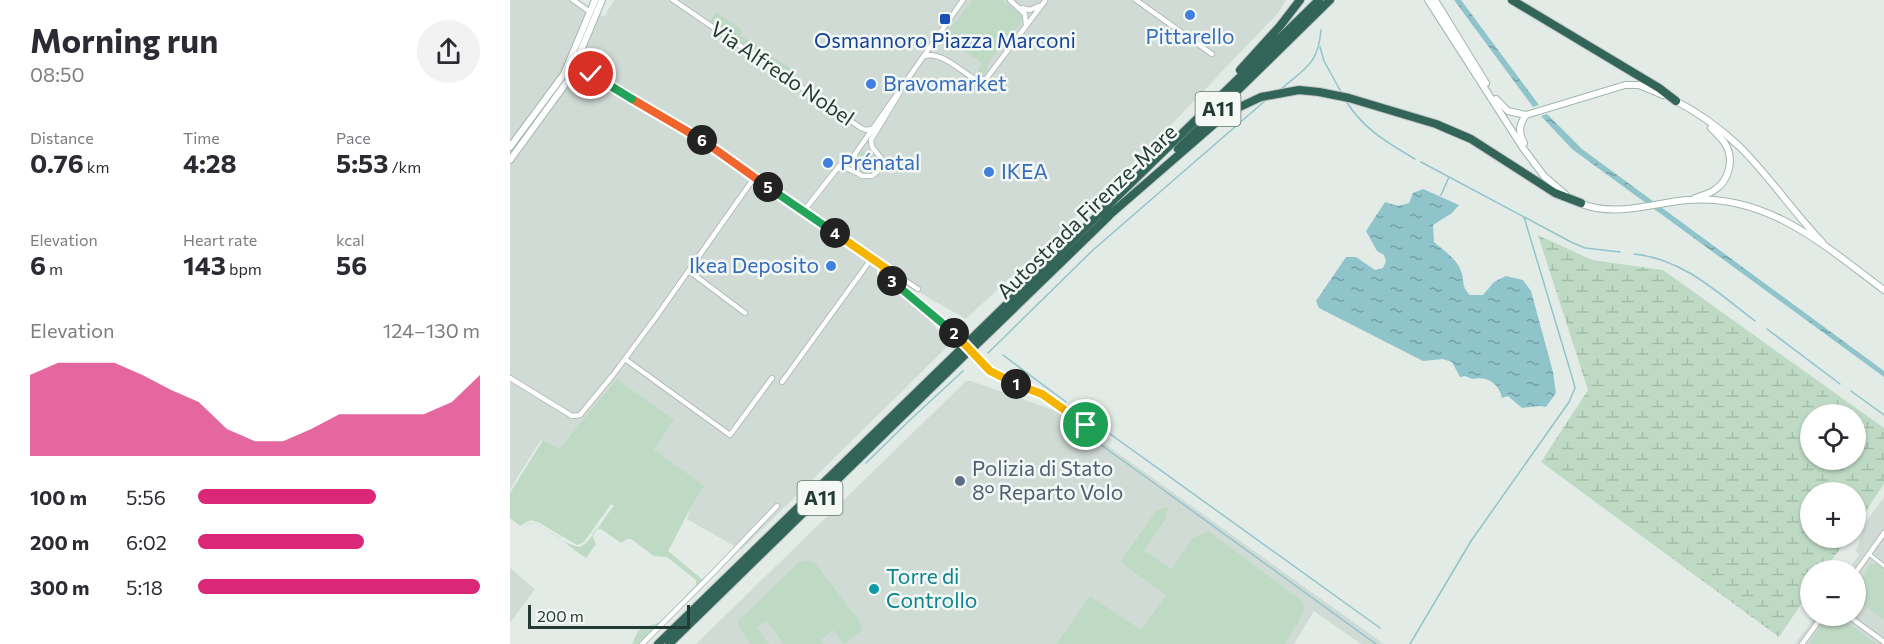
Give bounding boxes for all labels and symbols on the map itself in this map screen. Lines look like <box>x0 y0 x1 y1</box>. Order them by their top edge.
marker: Pittarello <box>1183 8 1197 22</box>
marker: Osmannoro Piazza Marconi <box>938 12 952 26</box>
street label: Via Alfredo Nobel <box>706 15 859 130</box>
place label: Pittarello <box>1145 23 1235 48</box>
place label: Osmannoro Piazza Marconi <box>814 27 1076 52</box>
pin <box>565 48 616 99</box>
place label: Bravomarket <box>883 70 1007 95</box>
marker: Bravomarket <box>864 77 878 91</box>
road number: A11 <box>1196 92 1240 126</box>
street label: Autostrada Firenze-Mare <box>991 119 1181 303</box>
pin: 6 <box>687 125 717 155</box>
place label: Prénatal <box>840 149 920 174</box>
marker: Prénatal <box>821 156 835 170</box>
place label: IKEA <box>1001 158 1048 183</box>
marker: IKEA <box>982 165 996 179</box>
pin: 5 <box>753 172 783 202</box>
pin: 4 <box>820 218 850 248</box>
place label: Ikea Deposito <box>689 252 819 277</box>
marker: Ikea Deposito <box>824 259 838 273</box>
pin: 3 <box>877 266 907 296</box>
pin: 2 <box>939 318 969 348</box>
pin: 1 <box>1001 369 1031 399</box>
pin <box>1060 399 1111 450</box>
place label: Polizia di Stato 8° Reparto Volo <box>972 455 1123 504</box>
marker: Polizia di Stato 8° Reparto Volo <box>953 474 967 488</box>
road number: A11 <box>798 481 842 515</box>
place label: Torre di Controllo <box>886 563 977 612</box>
marker: Torre di Controllo <box>867 582 881 596</box>
scale bar <box>528 602 690 630</box>

